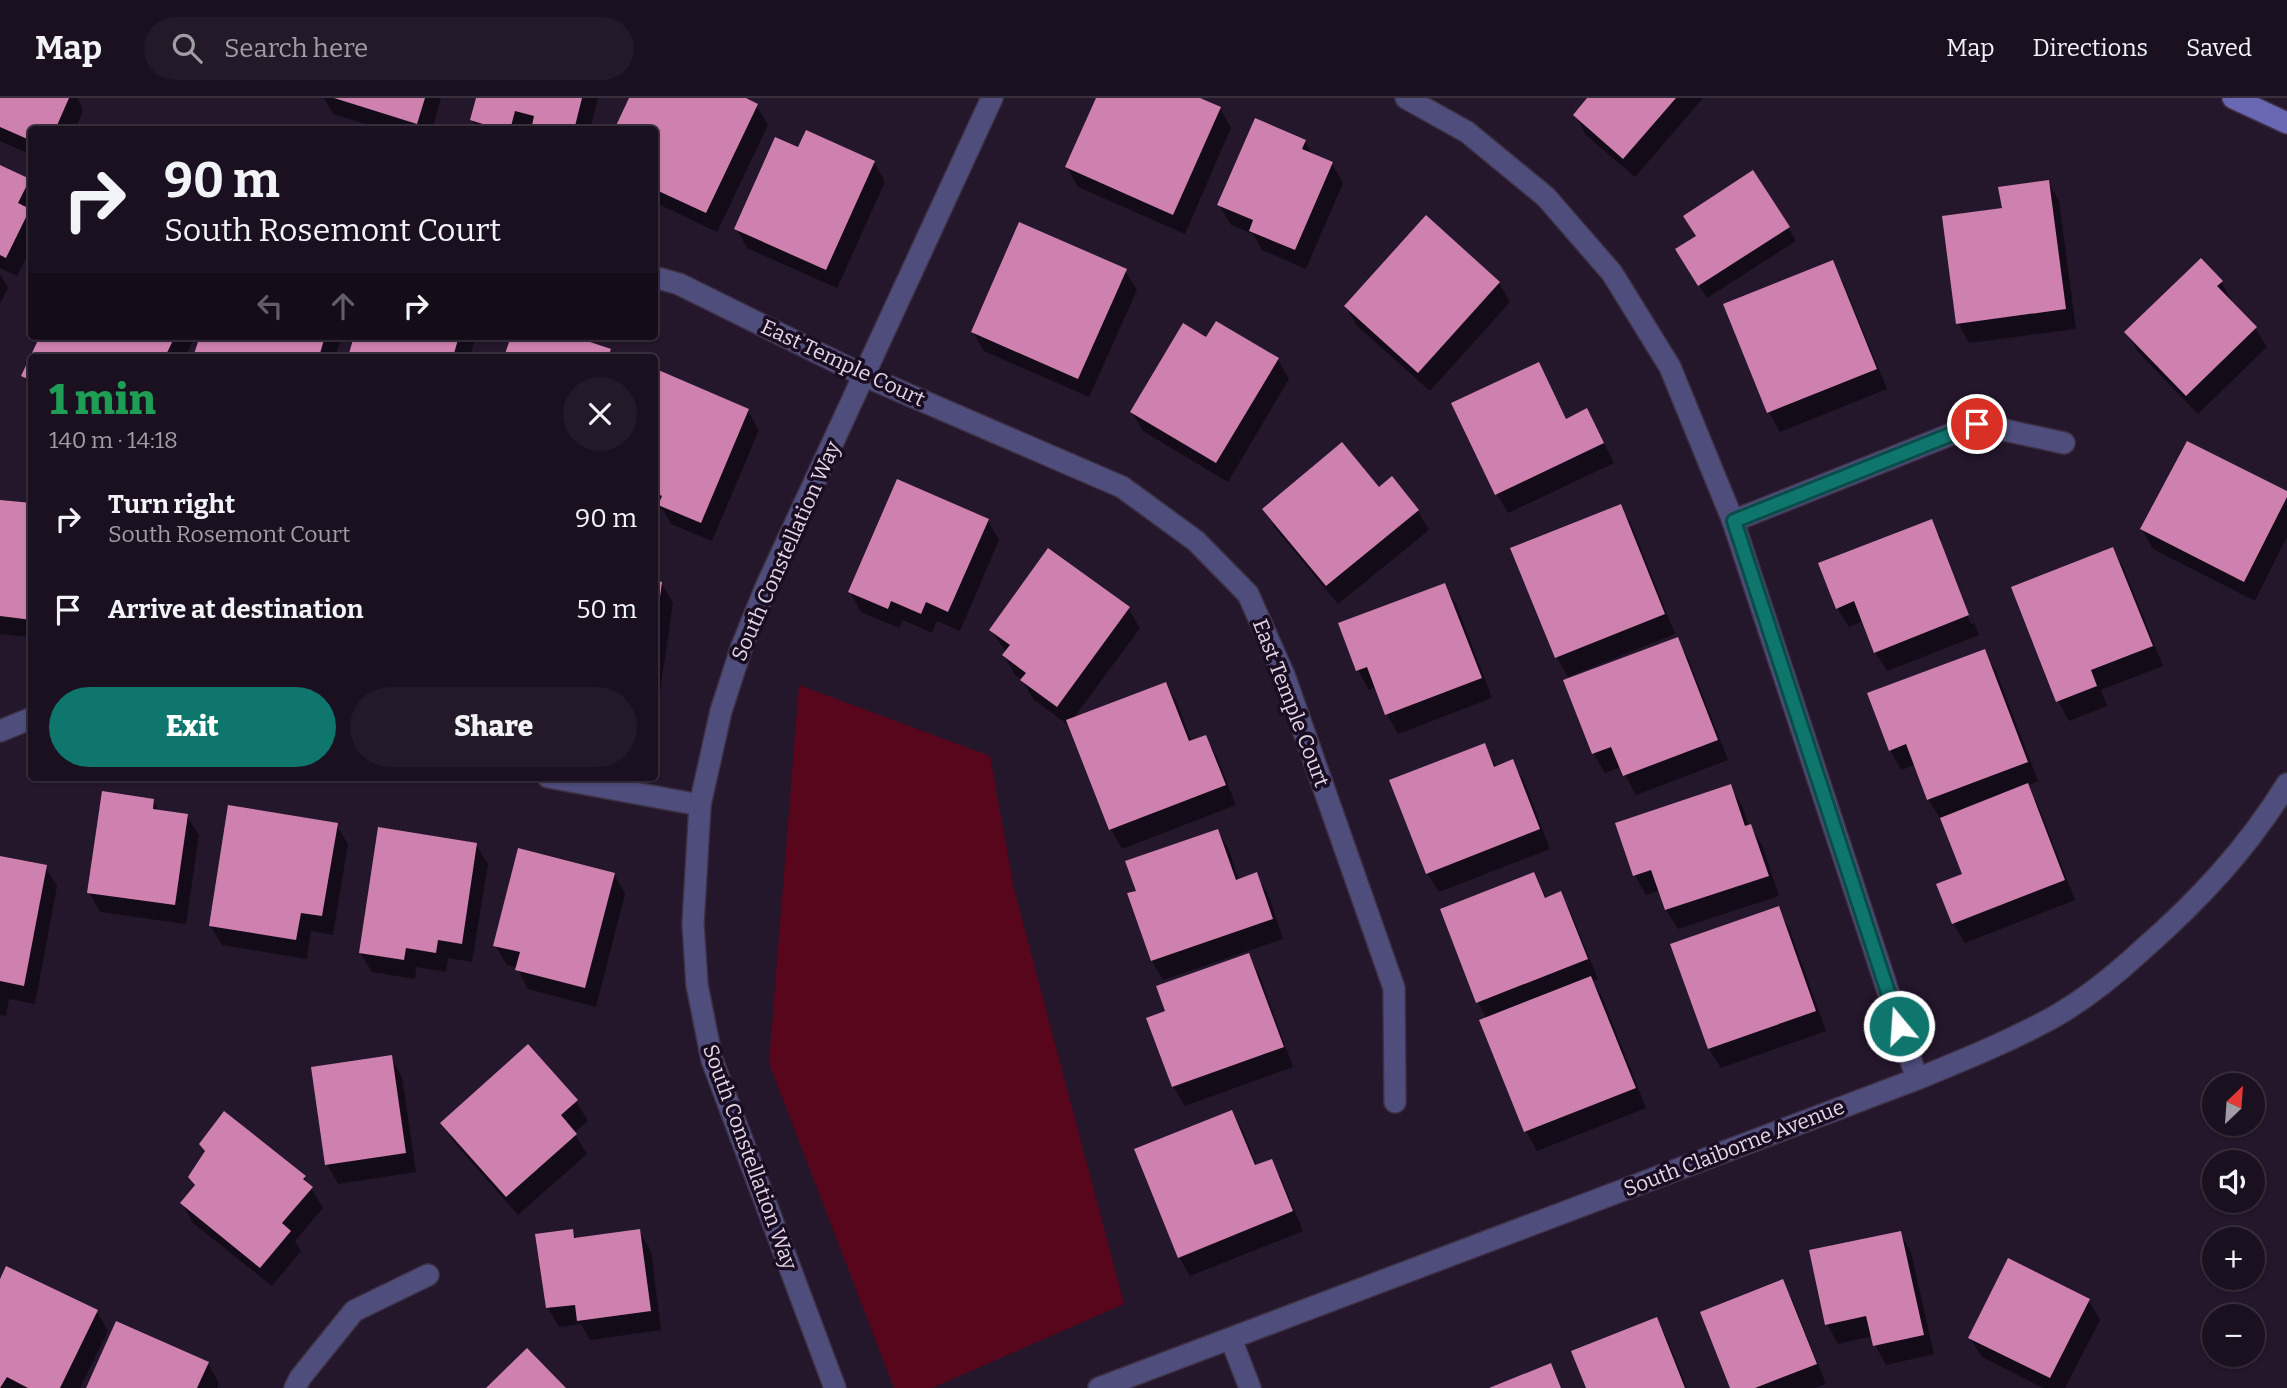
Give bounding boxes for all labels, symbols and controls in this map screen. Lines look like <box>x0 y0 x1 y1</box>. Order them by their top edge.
search box <box>144 17 634 80</box>
text: Map <box>35 28 102 68</box>
icon: search <box>168 29 206 67</box>
text: Search here <box>224 33 368 64</box>
text: Map <box>1946 34 1995 62</box>
text: Directions <box>2033 34 2148 62</box>
text: Saved <box>2186 34 2252 62</box>
text: 90 m <box>164 151 280 210</box>
icon: right <box>49 154 140 245</box>
text: South Rosemont Court <box>164 211 501 249</box>
icon: left <box>251 287 289 325</box>
icon: ahead <box>324 287 362 325</box>
icon: right <box>397 287 435 325</box>
street label: East Temple Court <box>757 314 929 413</box>
text: 1 min <box>49 375 156 425</box>
button: close <box>563 377 637 451</box>
pin <box>1947 394 2007 454</box>
icon: arrive <box>1958 405 1996 443</box>
text: 140 m · 14:18 <box>49 426 178 454</box>
street label: South Constellation Way <box>726 436 847 665</box>
text: Turn right <box>108 489 235 520</box>
icon: right <box>49 500 87 538</box>
text: 90 m <box>575 503 637 534</box>
text: South Rosemont Court <box>108 520 350 548</box>
icon: arrive <box>49 591 87 629</box>
text: Arrive at destination <box>108 594 363 625</box>
text: 50 m <box>576 594 637 625</box>
street label: East Temple Court <box>1247 615 1335 791</box>
button: Exit <box>49 687 336 767</box>
button: Share <box>350 687 637 767</box>
position arrow <box>1862 989 1936 1063</box>
street label: South Constellation Way <box>697 1041 803 1274</box>
north arrow <box>2202 1073 2264 1136</box>
map controls <box>2202 1073 2265 1367</box>
street label: South Claiborne Avenue <box>1620 1094 1848 1202</box>
button: sound <box>2202 1150 2265 1213</box>
button: + <box>2202 1227 2265 1290</box>
button: − <box>2202 1304 2265 1367</box>

